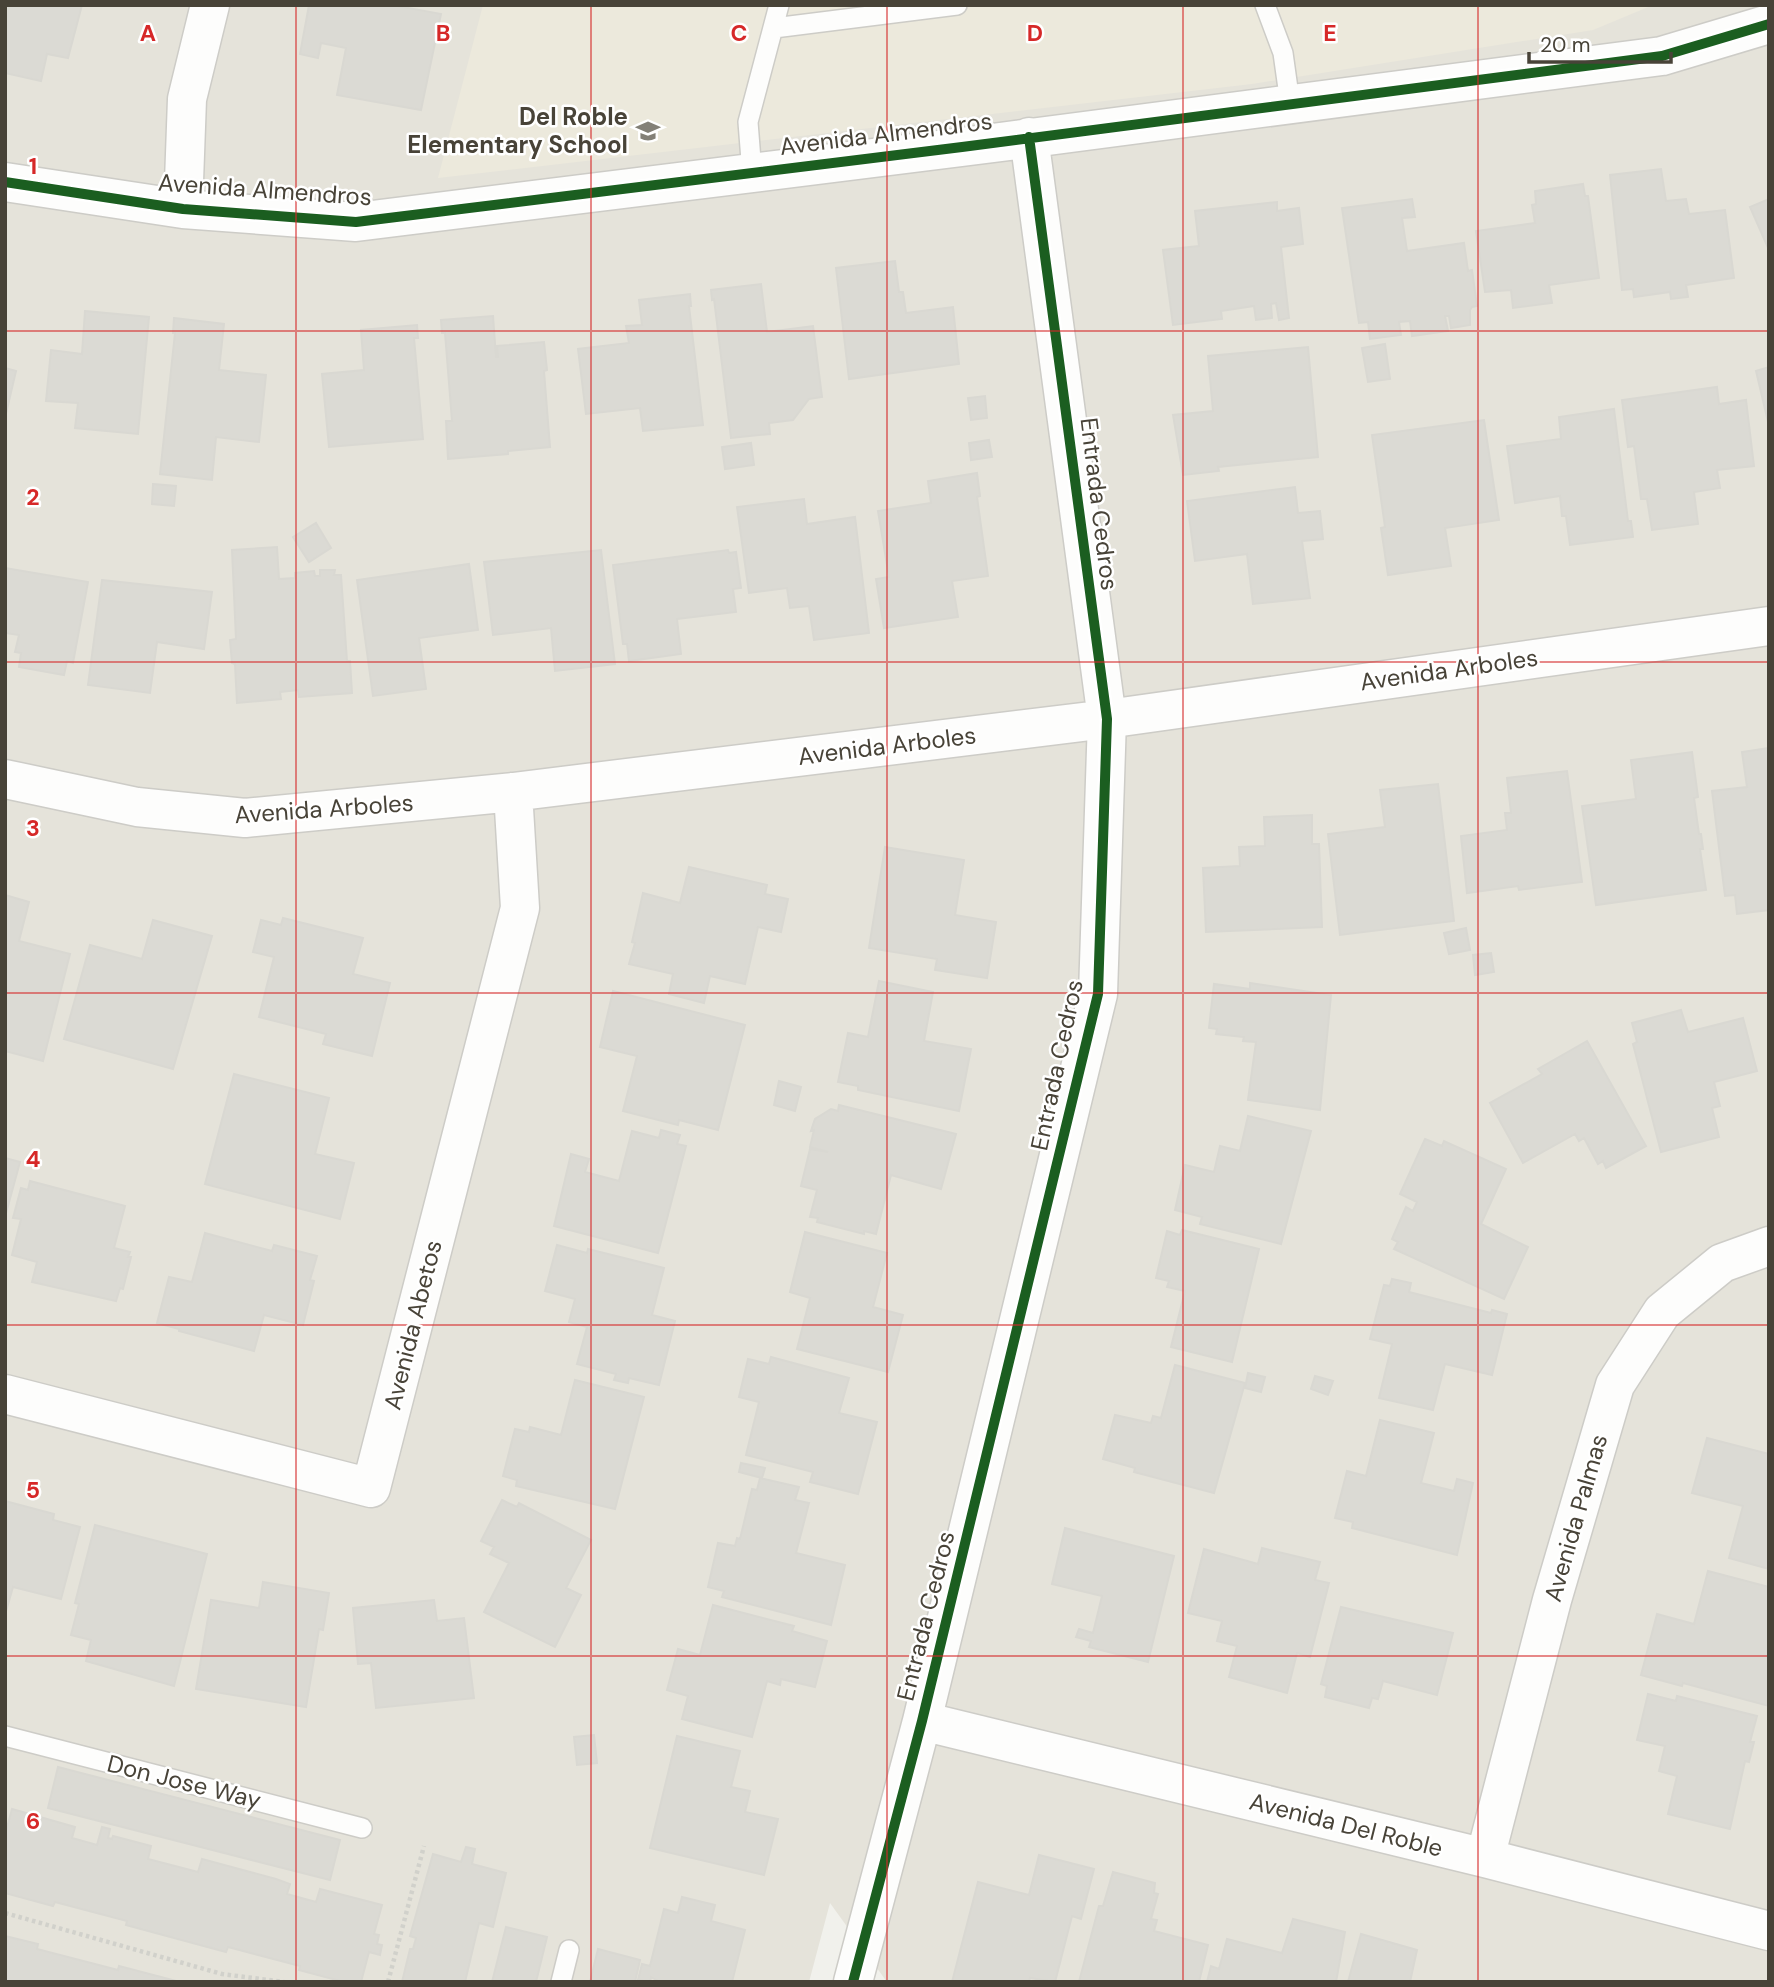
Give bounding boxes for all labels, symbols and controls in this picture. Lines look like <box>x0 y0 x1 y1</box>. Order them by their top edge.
text: A <box>140 18 156 48</box>
text: B <box>436 18 450 48</box>
text: C <box>731 18 747 48</box>
text: D <box>1027 18 1043 48</box>
text: E <box>1323 18 1337 48</box>
scale bar <box>1529 21 1671 65</box>
text: 20 m <box>1540 31 1591 59</box>
place label: Del Roble Elementary School <box>407 101 628 160</box>
street label: Avenida Almendros <box>778 105 994 162</box>
school or university icon: Del Roble Elementary School <box>634 117 662 145</box>
text: 1 <box>29 151 37 181</box>
street label: Avenida Almendros <box>157 167 373 212</box>
street label: Entrada Cedros <box>1074 416 1125 592</box>
text: 2 <box>26 482 40 512</box>
street label: Avenida Arboles <box>1358 642 1540 697</box>
street label: Avenida Arboles <box>796 719 978 772</box>
street label: Avenida Arboles <box>233 787 415 830</box>
text: 3 <box>26 813 40 843</box>
street label: Entrada Cedros <box>1023 977 1090 1153</box>
text: 4 <box>26 1144 41 1174</box>
street label: Avenida Abetos <box>376 1237 449 1413</box>
street label: Avenida Palmas <box>1537 1431 1614 1605</box>
text: 5 <box>26 1475 40 1505</box>
street label: Entrada Cedros <box>889 1528 962 1704</box>
street label: Don Jose Way <box>104 1747 264 1816</box>
street label: Avenida Del Roble <box>1246 1786 1446 1864</box>
text: 6 <box>26 1806 40 1836</box>

